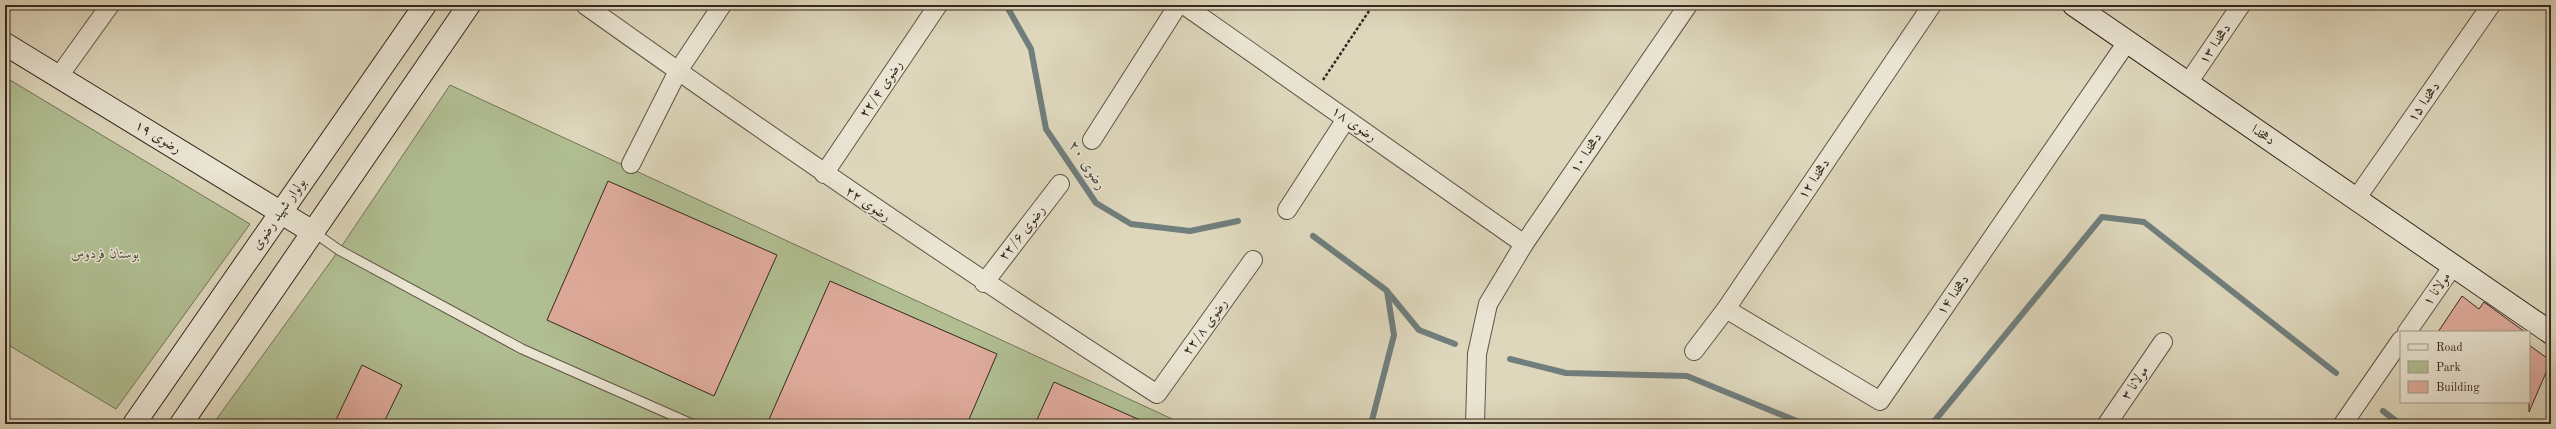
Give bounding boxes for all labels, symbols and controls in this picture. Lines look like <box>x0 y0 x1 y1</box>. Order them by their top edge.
street label: دهخدا ۱۳ <box>2197 21 2233 67</box>
street label: رضوی ۲۲/۴ <box>857 58 906 121</box>
street label: دهخدا ۱۵ <box>2405 79 2443 125</box>
street label: رضوی ۱۸ <box>1328 104 1379 145</box>
street label: رضوی ۱۹ <box>132 118 184 157</box>
street label: دهخدا <box>2249 122 2277 148</box>
street label: دهخدا ۱۰ <box>1568 130 1604 176</box>
water label: رضوی ۲۰ <box>1065 139 1109 193</box>
street label: دهخدا ۱۲ <box>1796 156 1832 202</box>
street label: بولوار شهید رضوی <box>249 176 310 253</box>
street label: رضوی ۲۲ <box>842 184 893 225</box>
street label: رضوی ۲۲/۶ <box>996 203 1049 264</box>
park label: بوستان فردوس <box>71 247 140 262</box>
street label: مولانا ۱ <box>2421 270 2454 309</box>
street label: دهخدا ۱۴ <box>1934 272 1972 318</box>
street label: رضوی ۲۲/۸ <box>1180 296 1231 358</box>
legend <box>2400 331 2530 403</box>
text: Road <box>2436 342 2463 354</box>
text: Park <box>2436 362 2461 374</box>
street label: مولانا ۳ <box>2119 364 2152 403</box>
text: Building <box>2436 382 2480 394</box>

